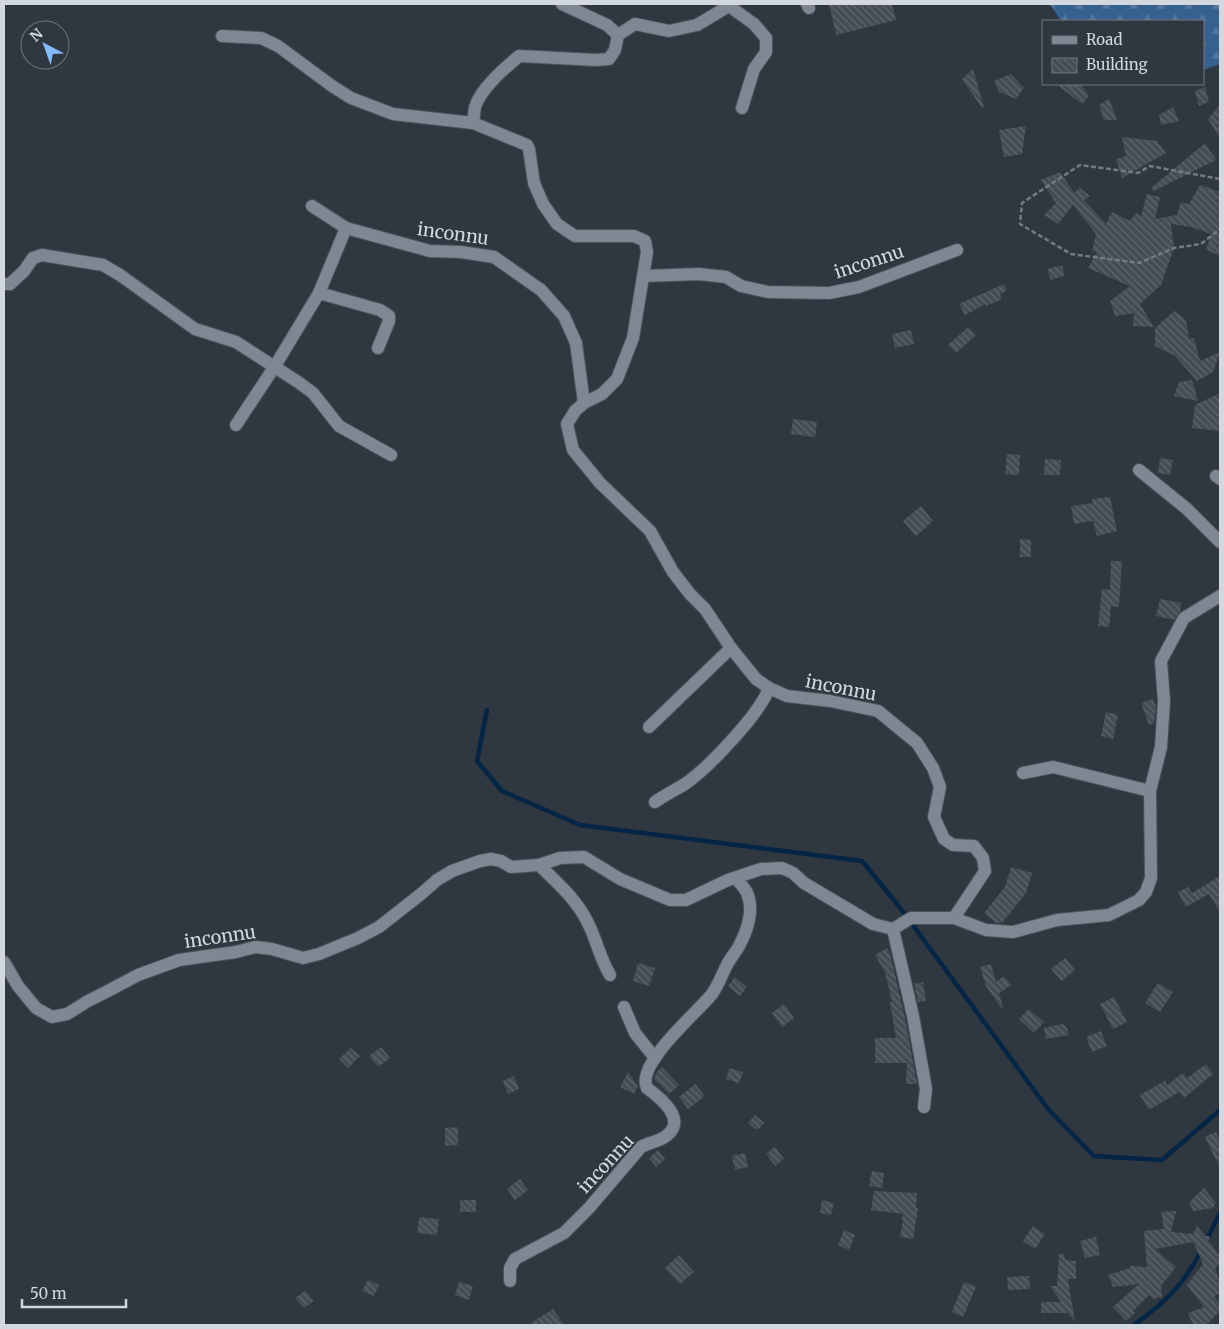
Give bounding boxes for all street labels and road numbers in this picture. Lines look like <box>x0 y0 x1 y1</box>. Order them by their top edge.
street label: inconnu <box>416 217 490 250</box>
street label: inconnu <box>831 239 907 284</box>
street label: inconnu <box>804 669 879 706</box>
street label: inconnu <box>183 920 257 953</box>
street label: inconnu <box>573 1130 639 1198</box>

